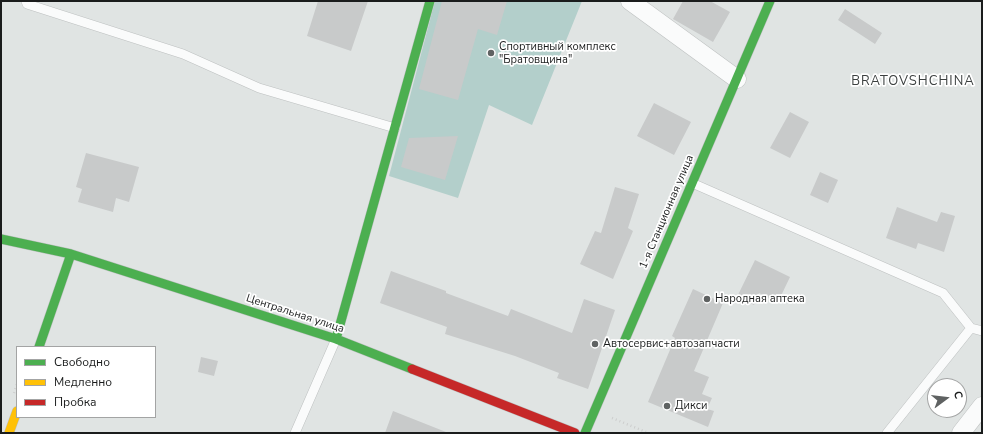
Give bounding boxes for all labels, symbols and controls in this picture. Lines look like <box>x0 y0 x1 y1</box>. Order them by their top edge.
place label: Спортивный комплекс "Братовщина" <box>499 40 616 66</box>
marker: Спортивный комплекс "Братовщина" <box>486 48 496 58</box>
district label: BRATOVSHCHINA <box>851 74 975 90</box>
street label: 1-я Станционная улица <box>637 153 697 271</box>
street label: Центральная улица <box>244 292 346 336</box>
place label: Народная аптека <box>715 292 805 306</box>
marker: Народная аптека <box>702 294 712 304</box>
place label: Автосервис+автозапчасти <box>603 337 740 351</box>
marker: Автосервис+автозапчасти <box>590 339 600 349</box>
legend <box>16 346 156 418</box>
text: Свободно <box>54 354 110 370</box>
text: Медленно <box>54 374 112 390</box>
north arrow <box>927 378 967 418</box>
text: С <box>950 389 966 401</box>
text: Пробка <box>54 394 97 410</box>
place label: Дикси <box>675 399 707 413</box>
marker: Дикси <box>662 401 672 411</box>

